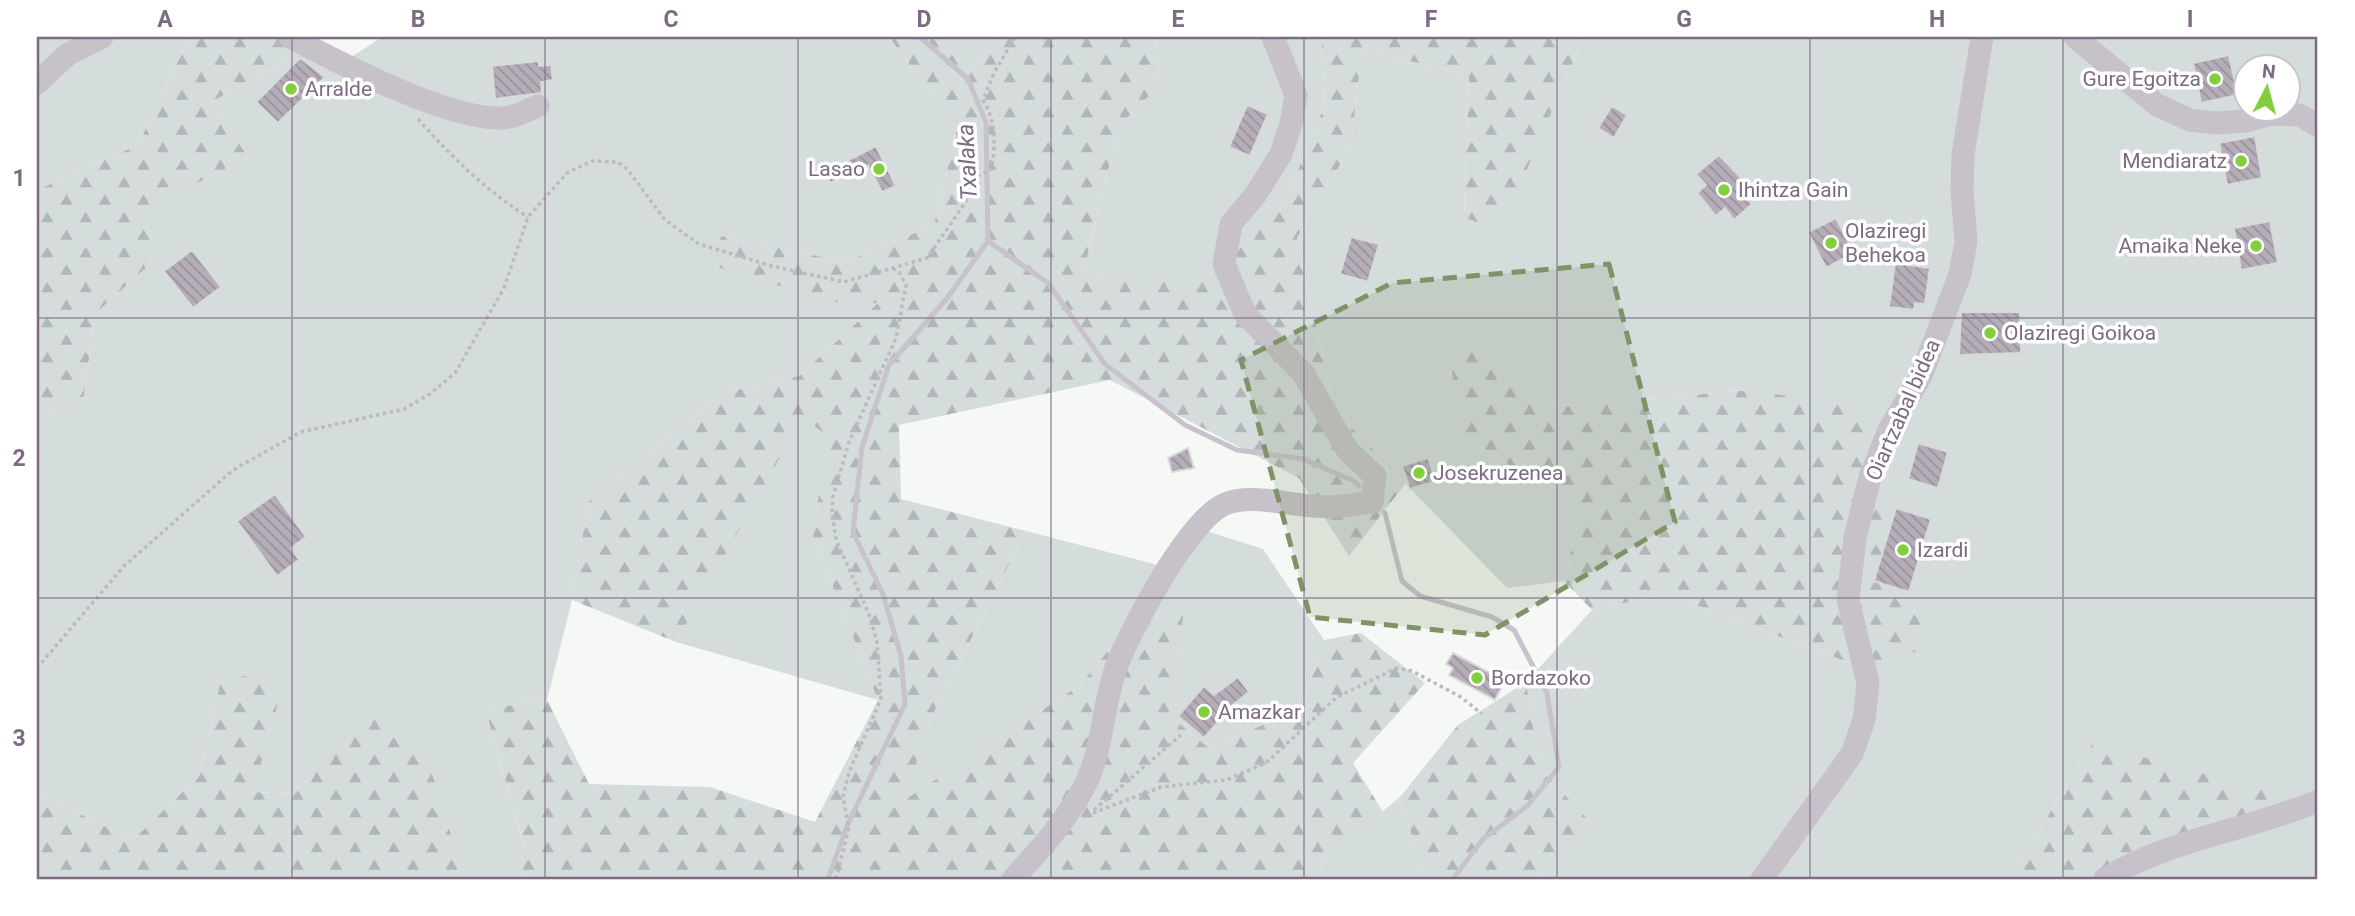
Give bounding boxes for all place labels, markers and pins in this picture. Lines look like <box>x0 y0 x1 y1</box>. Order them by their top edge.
place label: Gure Egoitza <box>2083 67 2201 91</box>
marker: Gure Egoitza <box>2207 71 2223 87</box>
place label: Arralde <box>305 77 372 101</box>
marker: Arralde <box>283 81 299 97</box>
place label: Mendiaratz <box>2122 149 2227 173</box>
marker: Mendiaratz <box>2233 153 2249 169</box>
place label: Lasao <box>808 157 865 181</box>
marker: Lasao <box>871 161 887 177</box>
place label: Ihintza Gain <box>1738 178 1848 202</box>
marker: Ihintza Gain <box>1716 182 1732 198</box>
place label: Olaziregi Behekoa <box>1845 219 1926 267</box>
place label: Amaika Neke <box>2118 234 2242 258</box>
marker: Olaziregi Behekoa <box>1823 235 1839 251</box>
marker: Amaika Neke <box>2248 238 2264 254</box>
place label: Olaziregi Goikoa <box>2004 321 2156 345</box>
marker: Olaziregi Goikoa <box>1982 325 1998 341</box>
place label: Josekruzenea <box>1433 461 1563 485</box>
marker: Josekruzenea <box>1411 465 1427 481</box>
place label: Izardi <box>1917 538 1968 562</box>
marker: Izardi <box>1895 542 1911 558</box>
place label: Bordazoko <box>1491 666 1591 690</box>
marker: Bordazoko <box>1469 670 1485 686</box>
place label: Amazkar <box>1218 700 1301 724</box>
marker: Amazkar <box>1196 704 1212 720</box>

